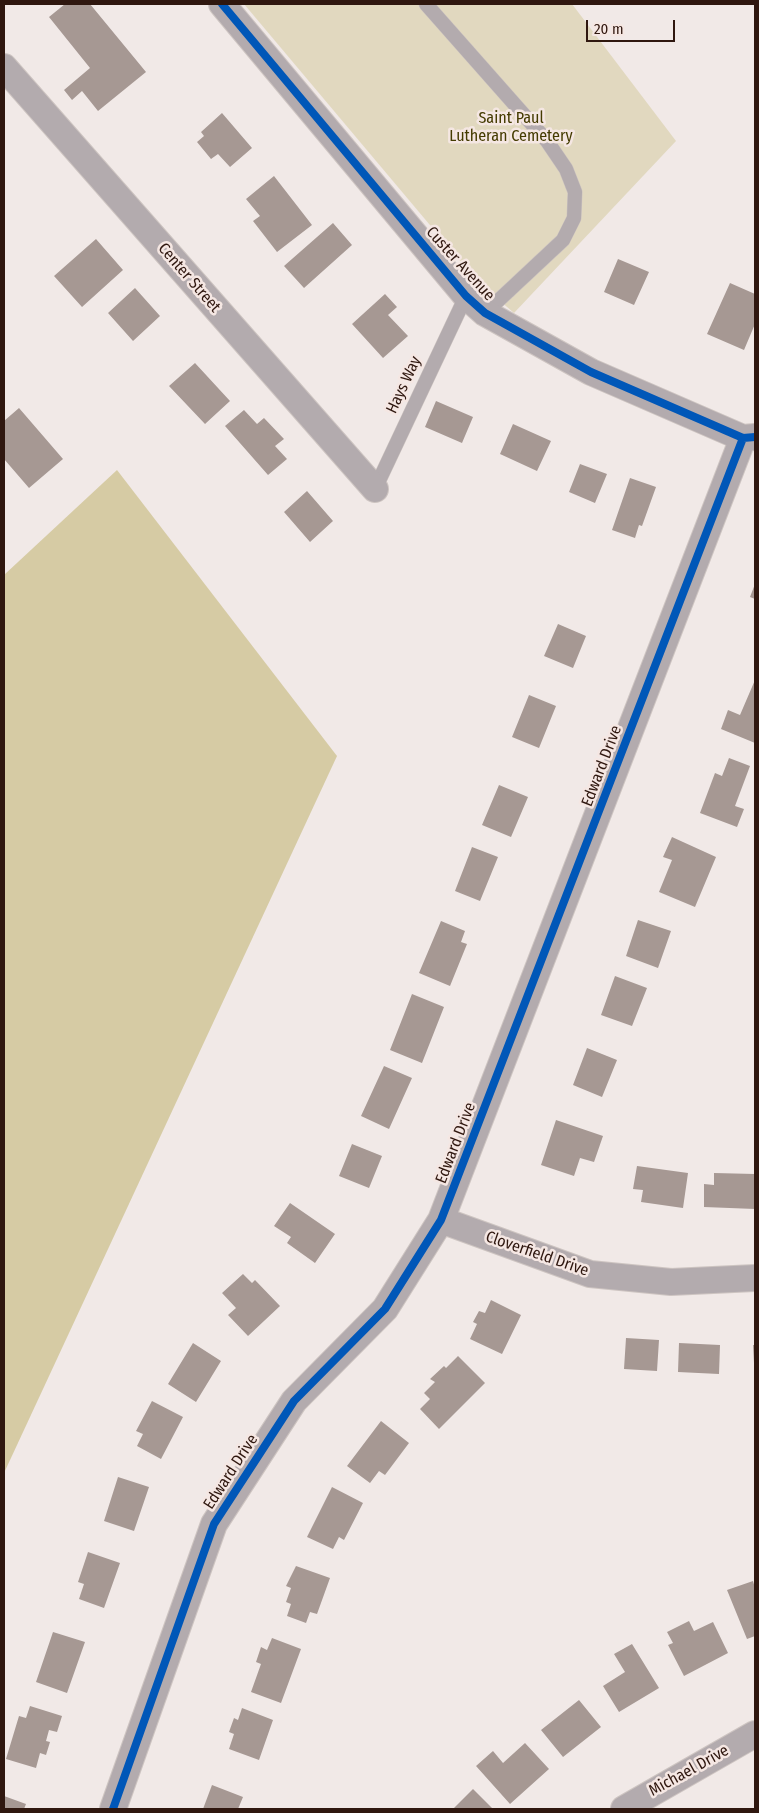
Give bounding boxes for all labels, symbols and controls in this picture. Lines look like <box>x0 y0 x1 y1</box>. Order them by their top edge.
scale bar <box>589 10 678 42</box>
text: 20 m <box>594 20 624 38</box>
park label: Saint Paul Lutheran Cemetery <box>449 109 573 147</box>
street label: Custer Avenue <box>422 223 498 305</box>
street label: Center Street <box>154 239 224 317</box>
street label: Hays Way <box>382 353 426 417</box>
street label: Edward Drive <box>578 723 626 809</box>
street label: Edward Drive <box>432 1100 480 1186</box>
street label: Cloverfield Drive <box>483 1227 591 1281</box>
street label: Edward Drive <box>200 1431 262 1513</box>
street label: Michael Drive <box>646 1741 732 1801</box>

